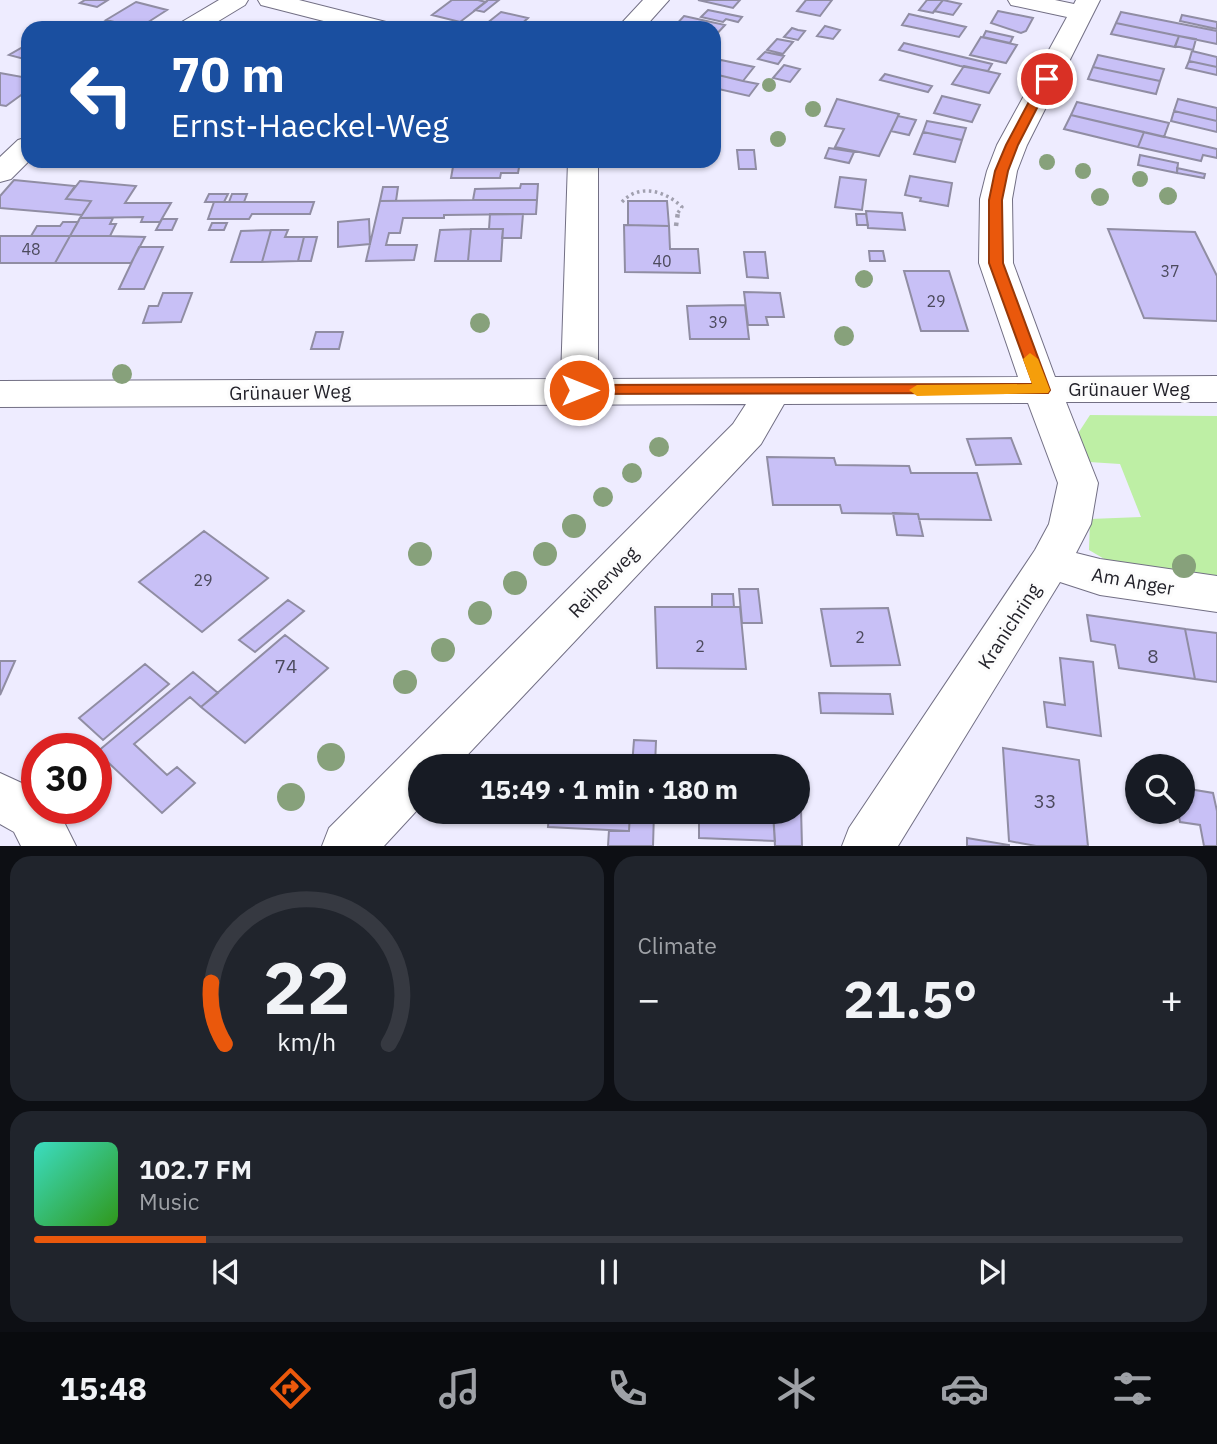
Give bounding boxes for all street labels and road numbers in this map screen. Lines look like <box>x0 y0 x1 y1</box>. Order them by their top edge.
street label: Grünauer Weg <box>1068 377 1190 401</box>
street label: Grünauer Weg <box>229 379 351 405</box>
street label: Reiherweg <box>563 541 643 623</box>
street label: Am Anger <box>1090 562 1176 600</box>
street label: Kranichring <box>972 579 1046 673</box>

